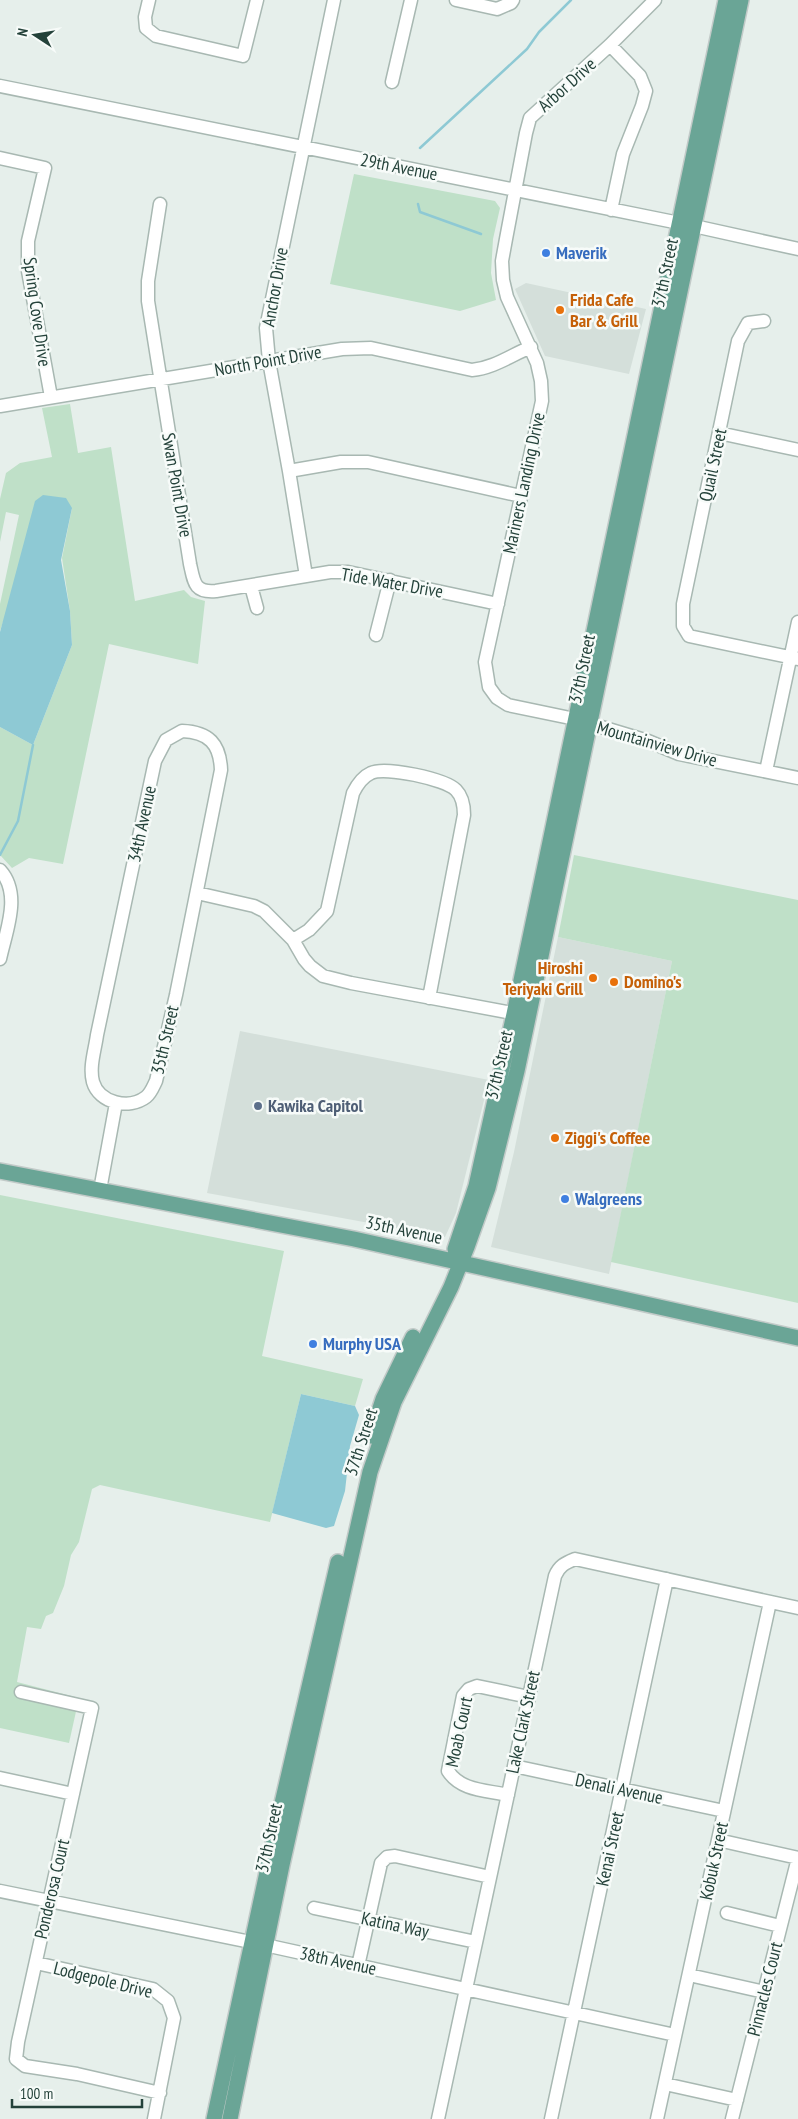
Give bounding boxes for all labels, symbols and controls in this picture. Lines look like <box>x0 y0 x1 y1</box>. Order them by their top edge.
north arrow <box>10 10 60 60</box>
text: N <box>13 27 32 38</box>
street label: Arbor Drive <box>533 52 601 117</box>
street label: 29th Avenue <box>359 148 440 185</box>
street label: 37th Street <box>646 236 683 310</box>
place label: Maverik <box>556 241 607 264</box>
street label: Anchor Drive <box>256 246 293 328</box>
marker: Maverik <box>540 247 552 259</box>
street label: Spring Cove Drive <box>18 256 57 368</box>
place label: Frida Cafe Bar & Grill <box>570 288 639 332</box>
marker: Frida Cafe Bar & Grill <box>554 304 566 316</box>
street label: North Point Drive <box>213 340 323 381</box>
street label: Mariners Landing Drive <box>497 410 550 556</box>
street label: Quail Street <box>694 426 731 504</box>
street label: Swan Point Drive <box>157 431 198 539</box>
street label: Tide Water Drive <box>339 562 445 603</box>
street label: 37th Street <box>563 632 600 706</box>
street label: Mountainview Drive <box>594 715 720 772</box>
street label: 34th Avenue <box>122 783 161 864</box>
place label: Hiroshi Teriyaki Grill <box>503 956 584 1000</box>
place label: Domino's <box>624 970 682 993</box>
marker: Hiroshi Teriyaki Grill <box>587 972 599 984</box>
marker: Domino's <box>608 976 620 988</box>
street label: 35th Street <box>145 1003 184 1077</box>
street label: 37th Street <box>479 1028 518 1102</box>
place label: Kawika Capitol <box>268 1094 363 1117</box>
marker: Kawika Capitol <box>252 1100 264 1112</box>
place label: Ziggi's Coffee <box>565 1126 650 1149</box>
marker: Ziggi's Coffee <box>549 1132 561 1144</box>
place label: Walgreens <box>574 1187 642 1210</box>
marker: Walgreens <box>559 1193 571 1205</box>
street label: 35th Avenue <box>364 1210 445 1249</box>
place label: Murphy USA <box>323 1332 402 1355</box>
marker: Murphy USA <box>307 1338 319 1350</box>
street label: 37th Street <box>339 1405 382 1479</box>
street label: Lake Clark Street <box>500 1668 545 1775</box>
street label: Moab Court <box>440 1694 477 1769</box>
street label: Denali Avenue <box>573 1768 665 1809</box>
street label: 37th Street <box>250 1801 287 1875</box>
street label: Kenai Street <box>590 1809 629 1888</box>
street label: Kobuk Street <box>694 1820 733 1902</box>
street label: Ponderosa Court <box>29 1837 74 1941</box>
street label: Katina Way <box>359 1906 431 1943</box>
street label: Pinnacles Court <box>742 1939 787 2039</box>
street label: 38th Avenue <box>298 1941 379 1980</box>
street label: Lodgepole Drive <box>51 1956 155 2003</box>
scale bar <box>12 2076 142 2108</box>
text: 100 m <box>20 2084 53 2103</box>

